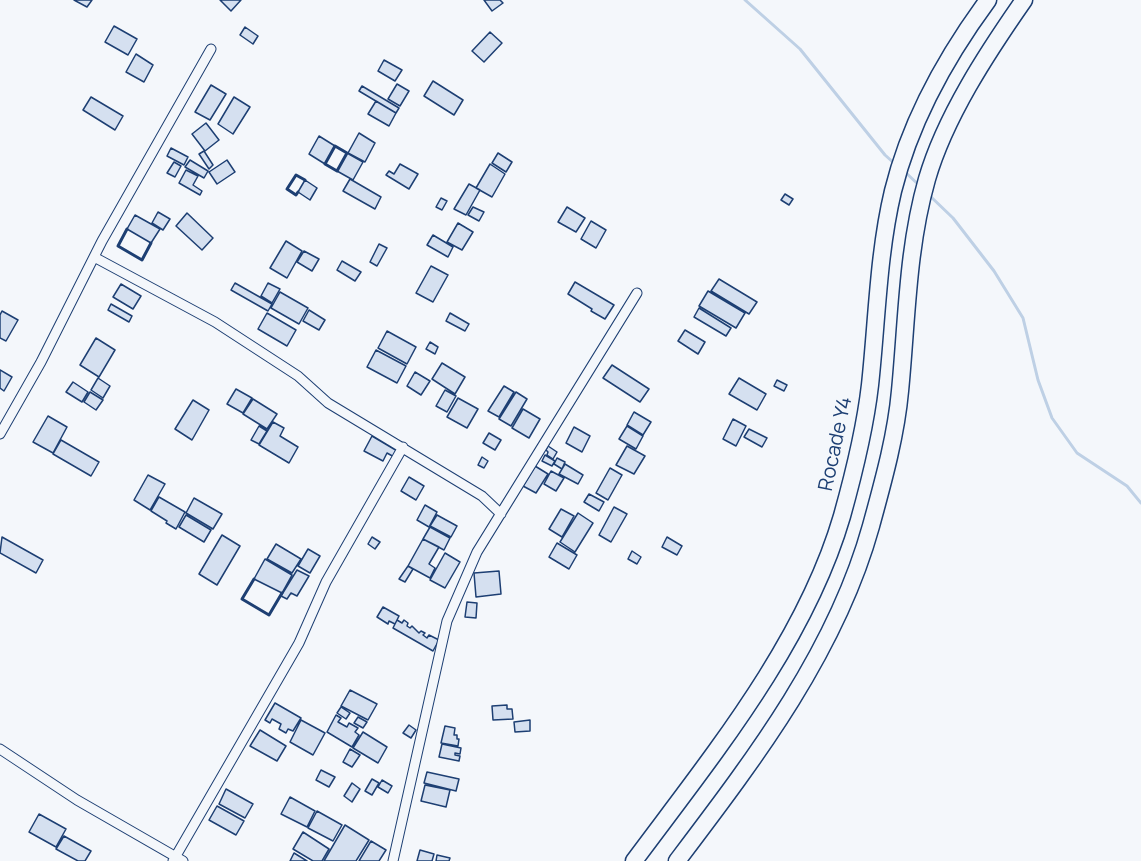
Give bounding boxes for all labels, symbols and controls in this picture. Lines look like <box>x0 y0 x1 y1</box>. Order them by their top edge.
street label: Rocade Y4 <box>814 395 858 493</box>

